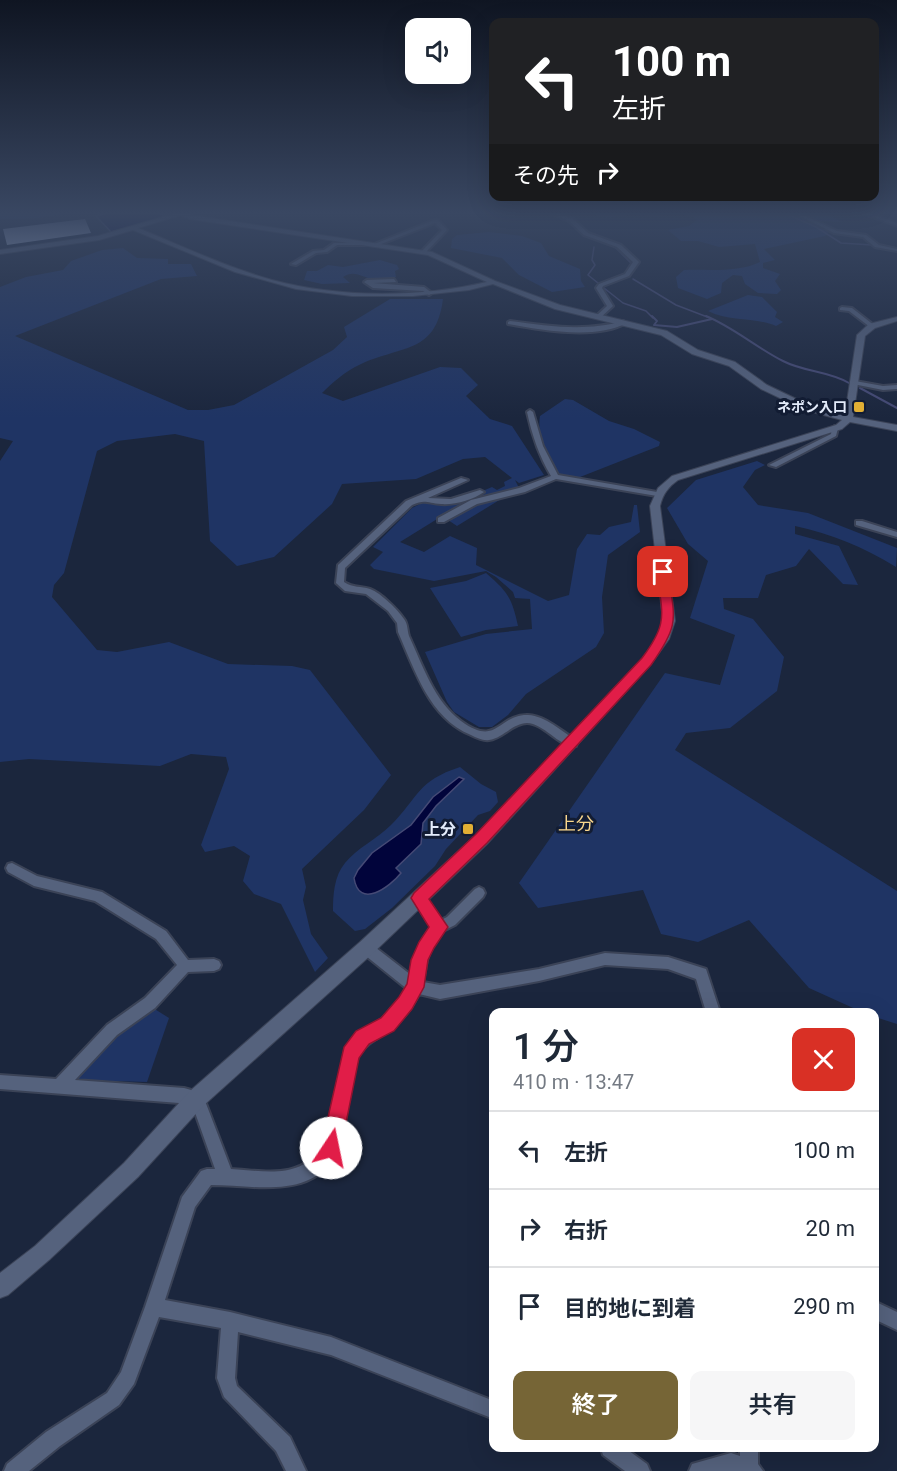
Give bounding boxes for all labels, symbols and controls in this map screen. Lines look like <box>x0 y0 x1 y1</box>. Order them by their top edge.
map controls <box>405 18 471 84</box>
button: sound <box>405 18 471 84</box>
text: 100 m <box>612 37 731 86</box>
icon: left <box>513 42 591 120</box>
text: 左折 <box>612 93 666 125</box>
icon: right <box>591 156 624 189</box>
text: その先 <box>513 163 579 188</box>
place label: ネポン入口 <box>777 399 847 415</box>
marker: ネポン入口 <box>852 400 866 414</box>
pin <box>637 546 688 597</box>
icon: arrive <box>646 555 679 588</box>
district label: 上分 <box>558 813 594 834</box>
place label: 上分 <box>424 820 456 839</box>
marker: 上分 <box>461 822 475 836</box>
text: 1 分 <box>513 1026 579 1068</box>
button: close <box>792 1028 855 1091</box>
text: 410 m · 13:47 <box>513 1070 634 1094</box>
position arrow <box>299 1116 363 1180</box>
icon: left <box>513 1134 546 1167</box>
text: 100 m <box>793 1138 855 1163</box>
text: 左折 <box>564 1140 608 1165</box>
icon: right <box>513 1212 546 1245</box>
text: 20 m <box>806 1216 855 1241</box>
text: 右折 <box>564 1218 608 1243</box>
icon: arrive <box>513 1290 546 1323</box>
text: 290 m <box>793 1294 855 1319</box>
text: 目的地に到着 <box>564 1296 696 1321</box>
button: 終了 <box>513 1371 678 1440</box>
button: 共有 <box>690 1371 855 1440</box>

